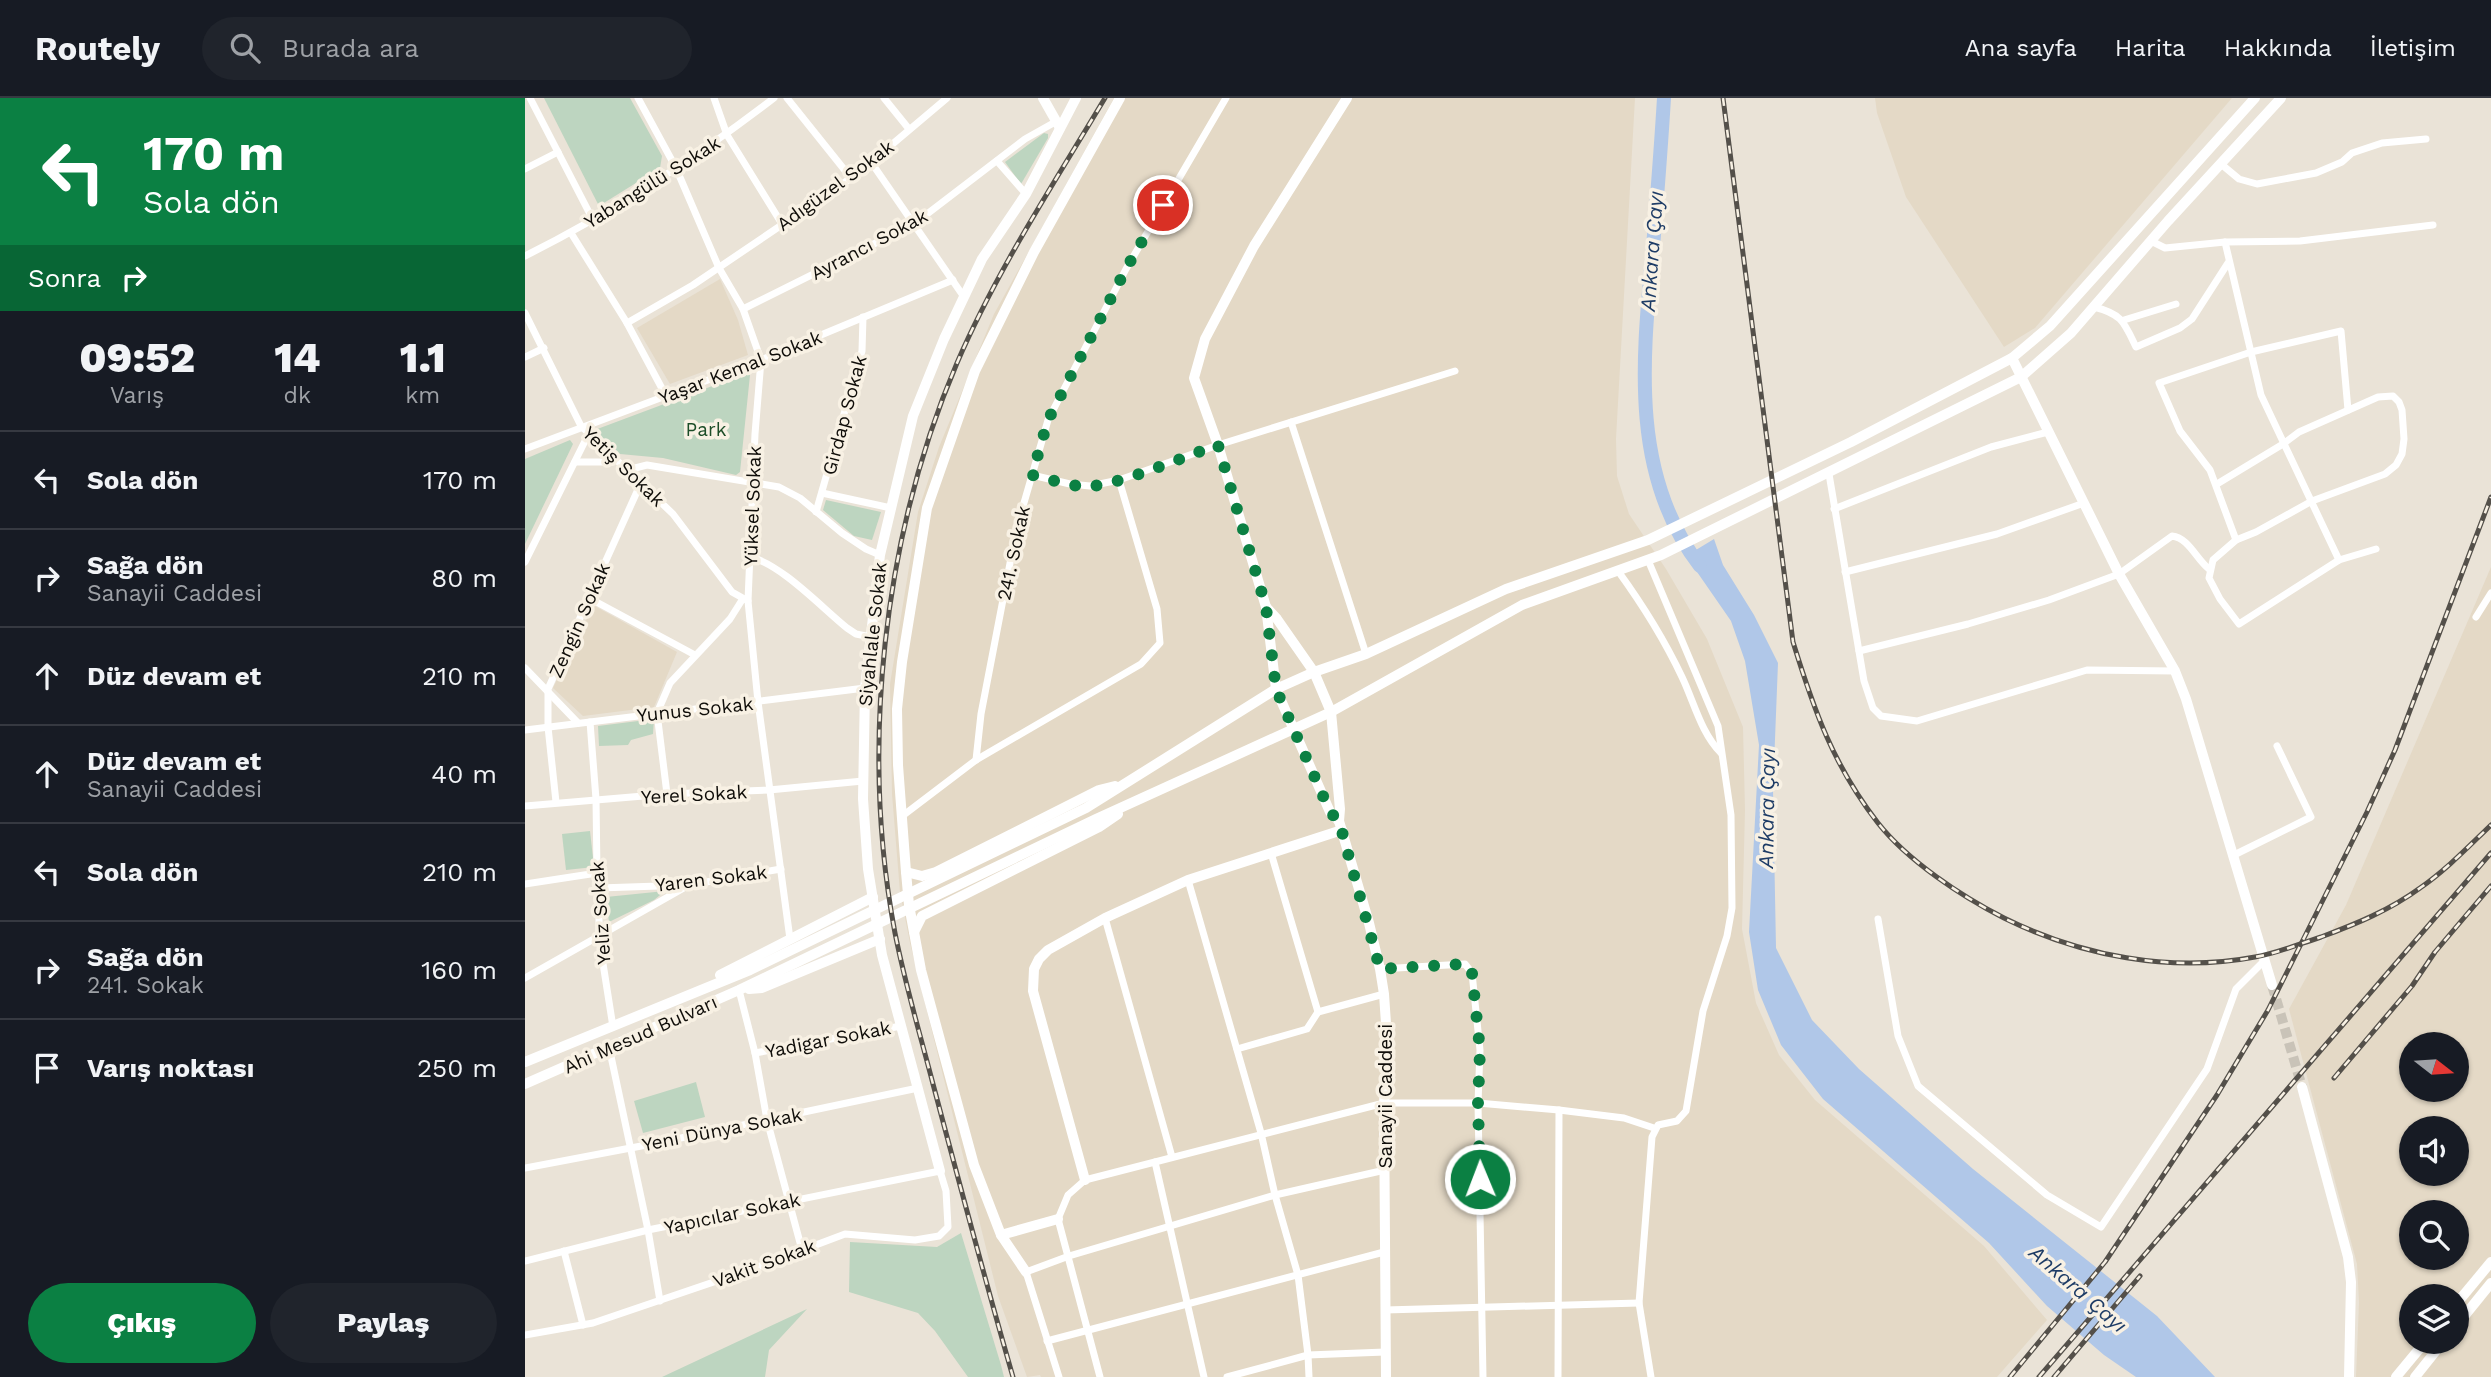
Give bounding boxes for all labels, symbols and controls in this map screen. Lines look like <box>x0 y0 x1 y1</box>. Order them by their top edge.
search box <box>202 17 692 80</box>
text: Routely <box>35 29 160 68</box>
icon: search <box>226 29 264 67</box>
text: Burada ara <box>282 33 419 63</box>
text: Ana sayfa <box>1965 34 2077 62</box>
text: Harita <box>2115 34 2186 62</box>
text: Hakkında <box>2224 34 2332 62</box>
text: İletişim <box>2370 34 2456 62</box>
text: 170 m <box>143 124 284 182</box>
icon: left <box>28 126 119 217</box>
street label: Yabangülü Sokak <box>580 131 725 233</box>
street label: Adıgüzel Sokak <box>772 135 899 236</box>
pin <box>1133 175 1193 235</box>
text: Sola dön <box>143 183 280 221</box>
icon: arrive <box>1144 186 1182 224</box>
water label: Ankara Çayı <box>1635 190 1668 313</box>
street label: Ayrancı Sokak <box>807 204 932 285</box>
icon: right <box>115 259 153 297</box>
text: Sonra <box>28 263 101 293</box>
street label: Yaşar Kemal Sokak <box>655 326 825 409</box>
text: 09:52 <box>79 333 195 382</box>
text: 14 <box>274 333 321 382</box>
text: 1.1 <box>400 333 446 382</box>
street label: Girdap Sokak <box>817 353 872 478</box>
text: Varış <box>110 382 164 409</box>
text: dk <box>284 382 311 409</box>
text: km <box>405 382 440 409</box>
park label: Park <box>686 418 727 441</box>
street label: Yetiş Sokak <box>578 421 670 511</box>
street label: Yüksel Sokak <box>739 445 766 567</box>
icon: left <box>28 461 66 499</box>
text: Sola dön <box>87 465 198 495</box>
text: 170 m <box>423 465 497 495</box>
street label: 241. Sokak <box>992 503 1035 603</box>
text: Sağa dön <box>87 550 204 580</box>
icon: right <box>28 559 66 597</box>
street label: Zengin Sokak <box>544 559 615 681</box>
street label: Siyahlale Sokak <box>853 561 892 707</box>
text: 80 m <box>431 563 497 593</box>
text: Sanayii Caddesi <box>87 580 262 607</box>
icon: ahead <box>28 657 66 695</box>
text: Düz devam et <box>87 661 261 691</box>
text: 210 m <box>422 661 497 691</box>
street label: Yunus Sokak <box>636 692 755 727</box>
text: Düz devam et <box>87 746 261 776</box>
water label: Ankara Çayı <box>1753 747 1780 870</box>
icon: ahead <box>28 755 66 793</box>
text: 40 m <box>431 759 497 789</box>
text: Sanayii Caddesi <box>87 776 262 803</box>
street label: Yerel Sokak <box>640 780 748 809</box>
icon: left <box>28 853 66 891</box>
text: Sola dön <box>87 857 198 887</box>
text: 210 m <box>422 857 497 887</box>
street label: Yeliz Sokak <box>585 860 616 965</box>
street label: Yaren Sokak <box>654 860 768 897</box>
text: Sağa dön <box>87 942 204 972</box>
icon: right <box>28 951 66 989</box>
text: 160 m <box>421 955 497 985</box>
text: 241. Sokak <box>87 972 204 999</box>
street label: Ahi Mesud Bulvarı <box>560 990 721 1079</box>
street label: Yadigar Sokak <box>763 1016 893 1063</box>
street label: Sanayii Caddesi <box>1374 1024 1397 1168</box>
north arrow <box>2399 1032 2469 1102</box>
map controls <box>2399 1032 2469 1354</box>
icon: arrive <box>28 1049 66 1087</box>
text: Varış noktası <box>87 1053 254 1083</box>
text: 250 m <box>417 1053 497 1083</box>
street label: Yeni Dünya Sokak <box>640 1103 804 1156</box>
button: sound <box>2399 1116 2469 1186</box>
position arrow <box>1443 1142 1517 1216</box>
street label: Yapıcılar Sokak <box>662 1188 803 1239</box>
button: search <box>2399 1200 2469 1270</box>
street label: Vakit Sokak <box>710 1234 819 1293</box>
water label: Ankara Çayı <box>2024 1239 2132 1338</box>
button: Çıkış <box>28 1283 256 1363</box>
button: Paylaş <box>270 1283 497 1363</box>
button: layers <box>2399 1284 2469 1354</box>

